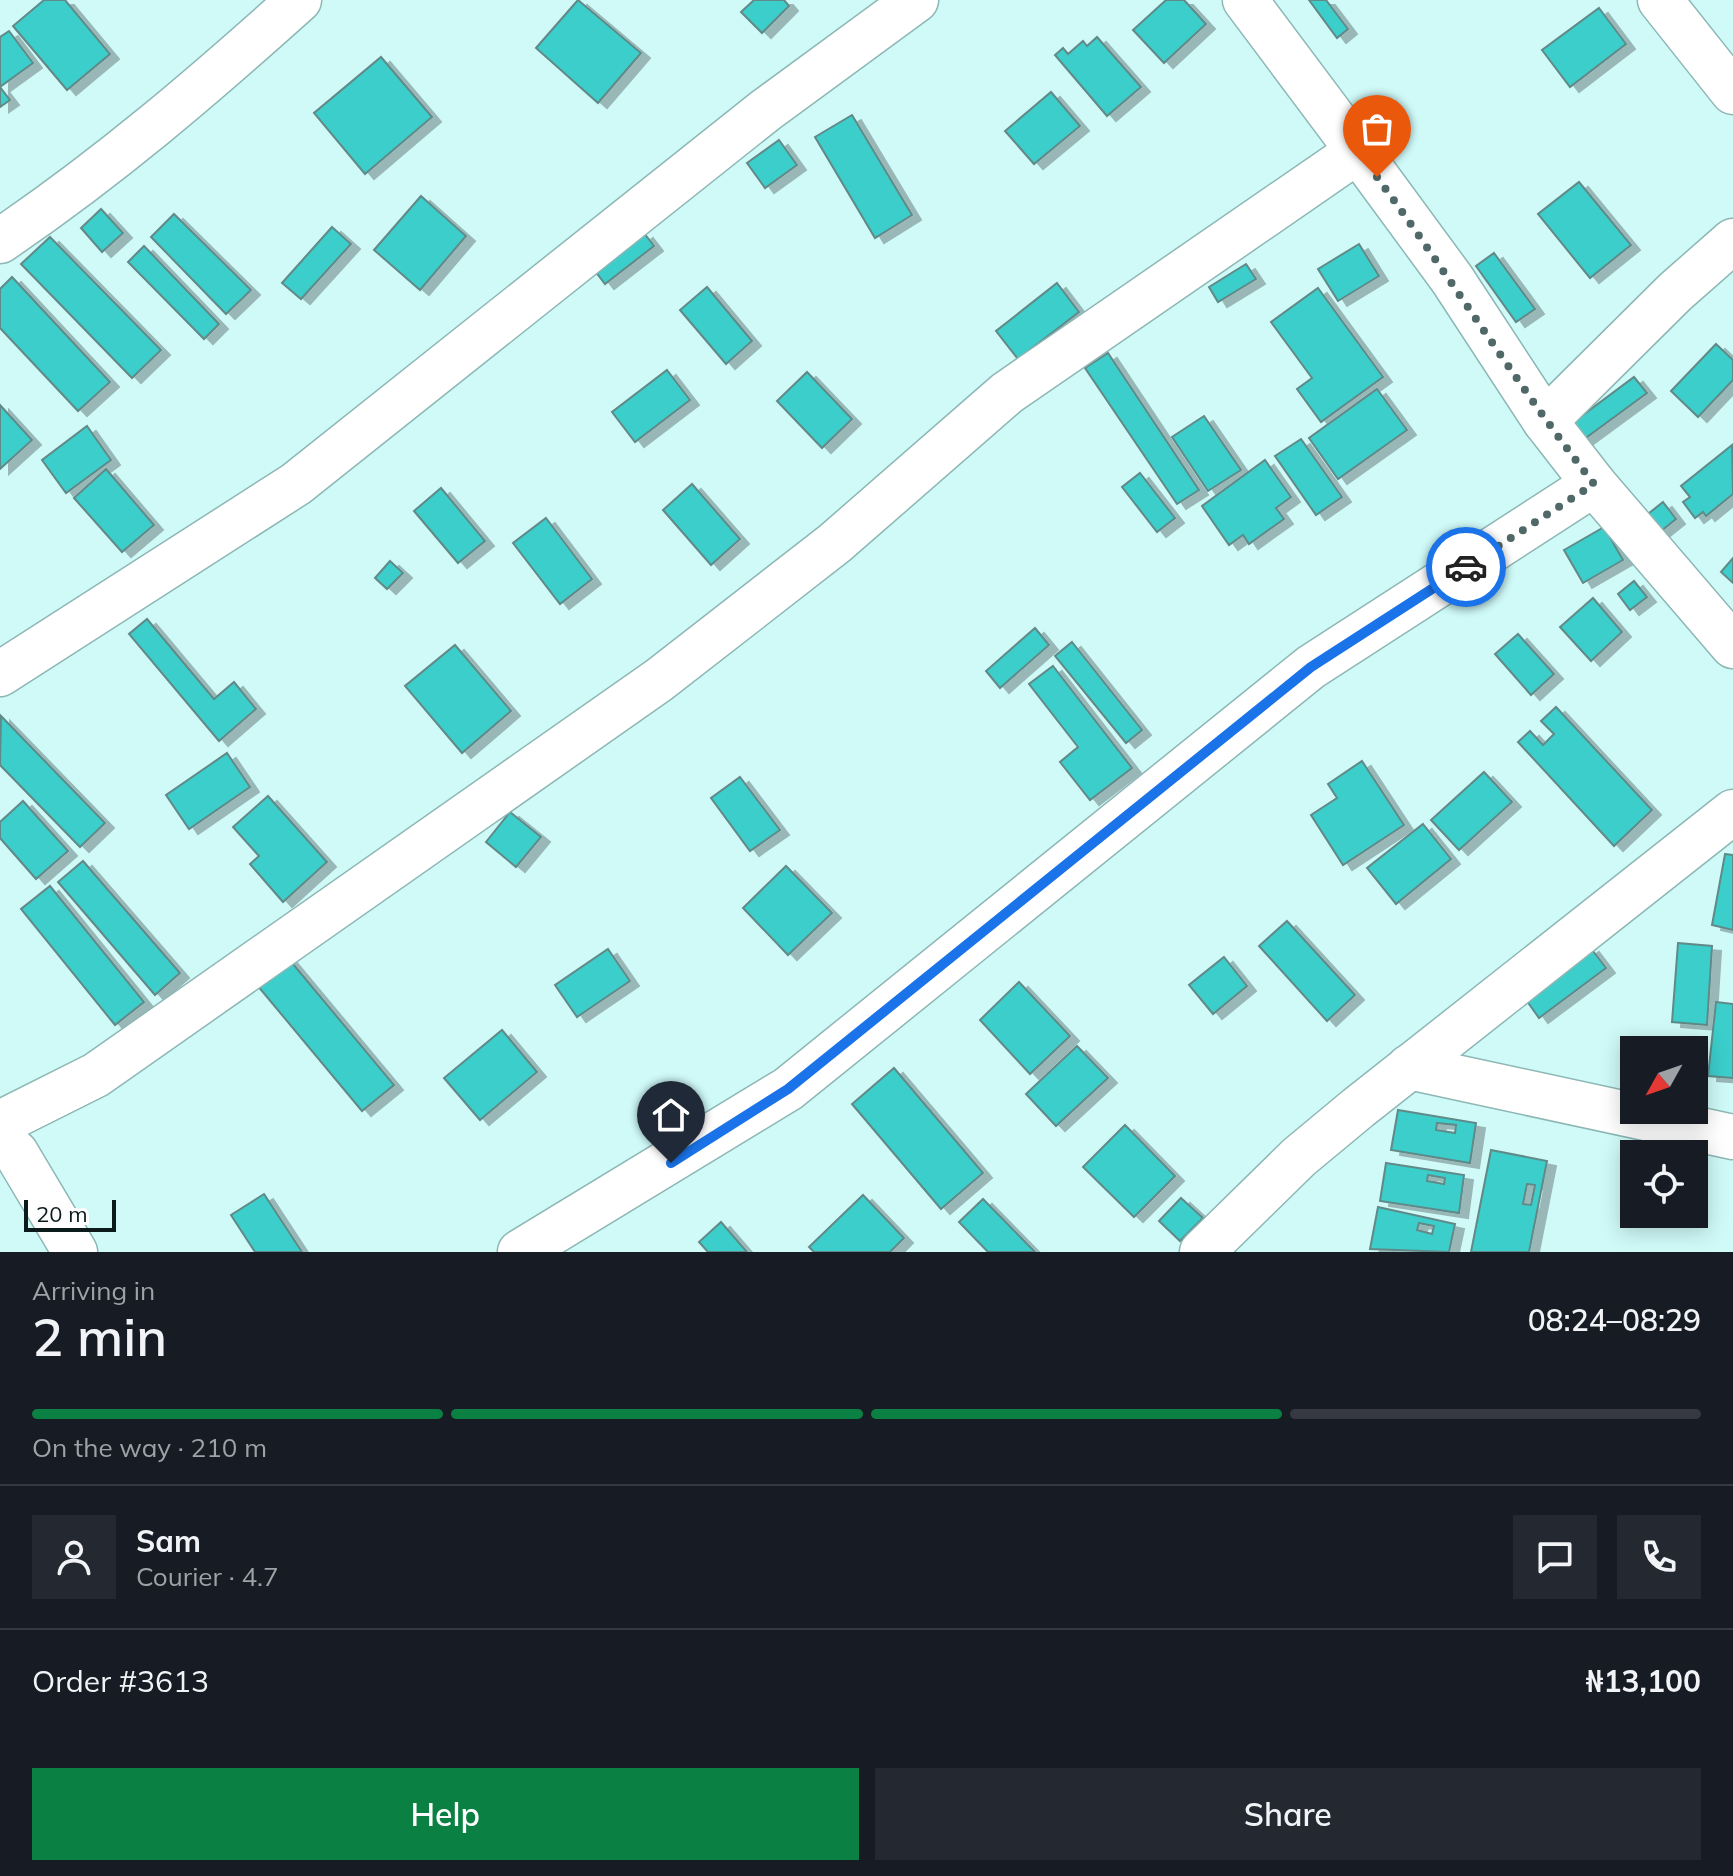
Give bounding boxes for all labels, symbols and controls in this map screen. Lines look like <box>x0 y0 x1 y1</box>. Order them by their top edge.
pin <box>1343 95 1411 177</box>
icon: bag <box>1355 107 1399 151</box>
courier <box>1426 527 1506 607</box>
icon: car <box>1444 545 1488 589</box>
north arrow <box>1620 1036 1708 1124</box>
map controls <box>1620 1036 1708 1228</box>
pin <box>637 1081 705 1163</box>
icon: home <box>649 1093 693 1137</box>
button: locate <box>1620 1140 1708 1228</box>
scale bar <box>24 1196 116 1232</box>
text: 20 m <box>36 1200 87 1228</box>
text: Arriving in <box>32 1274 155 1307</box>
text: 08:24–08:29 <box>1528 1301 1701 1339</box>
text: 2 min <box>32 1304 167 1369</box>
text: On the way · 210 m <box>32 1431 267 1464</box>
button: person <box>32 1515 116 1599</box>
button: chat <box>1513 1515 1597 1599</box>
button: phone <box>1617 1515 1701 1599</box>
text: Sam <box>136 1522 201 1560</box>
text: Courier · 4.7 <box>136 1560 279 1593</box>
text: Order #3613 <box>32 1662 209 1700</box>
text: ₦13,100 <box>1586 1662 1701 1700</box>
button: Help <box>32 1768 859 1860</box>
button: Share <box>875 1768 1701 1860</box>

